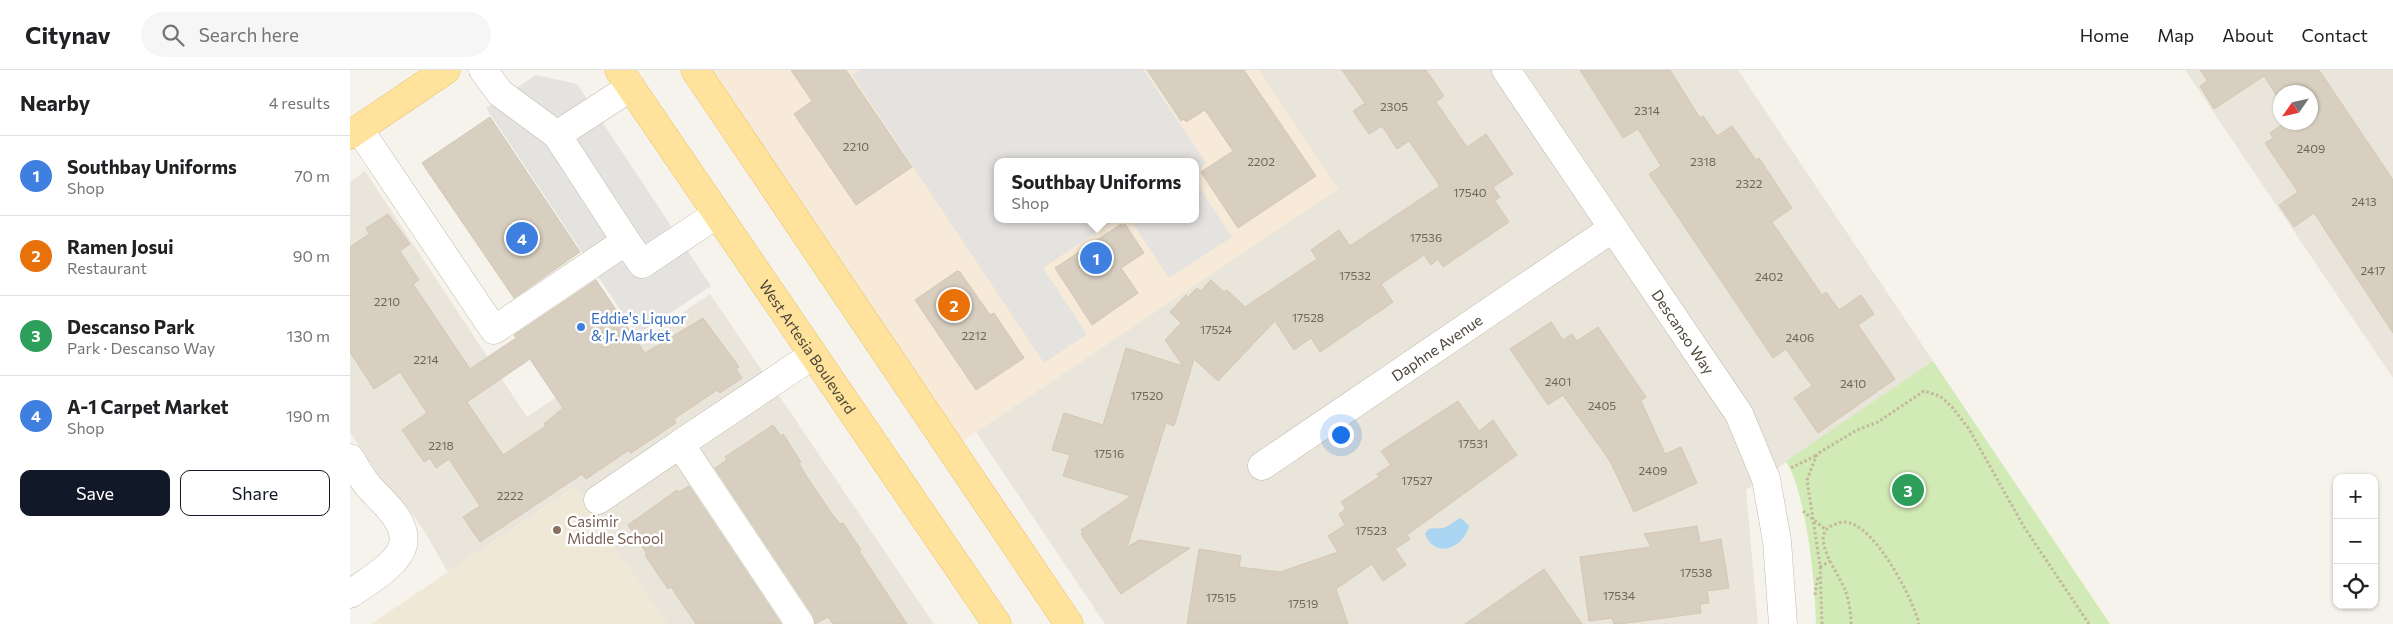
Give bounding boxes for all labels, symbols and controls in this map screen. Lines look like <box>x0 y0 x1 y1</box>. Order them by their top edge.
search box <box>141 12 491 57</box>
text: Citynav <box>25 20 111 49</box>
icon: search <box>159 21 187 49</box>
text: Search here <box>199 23 299 46</box>
text: Home <box>2080 24 2129 46</box>
text: Map <box>2157 24 2194 46</box>
text: About <box>2222 24 2274 46</box>
text: Contact <box>2302 24 2368 46</box>
north arrow <box>2273 85 2318 130</box>
text: Nearby <box>20 90 90 115</box>
text: 4 results <box>269 93 330 112</box>
house number: 2305 <box>1380 99 1408 113</box>
house number: 2314 <box>1634 103 1660 117</box>
house number: 2210 <box>843 139 869 153</box>
house number: 2409 <box>2297 141 2325 155</box>
house number: 2202 <box>1247 154 1275 168</box>
house number: 2318 <box>1690 154 1716 168</box>
text: Southbay Uniforms <box>67 155 237 178</box>
popup <box>994 158 1199 223</box>
text: 1 <box>32 166 40 185</box>
text: 70 m <box>294 166 330 185</box>
text: Southbay Uniforms <box>1012 170 1181 193</box>
house number: 2322 <box>1736 176 1763 190</box>
text: Shop <box>67 178 105 197</box>
house number: 17540 <box>1453 185 1487 199</box>
text: Shop <box>1012 193 1049 212</box>
house number: 2413 <box>2351 194 2377 208</box>
pin: 4 <box>506 219 538 257</box>
house number: 17536 <box>1410 230 1442 244</box>
text: Ramen Josui <box>67 235 173 258</box>
pin: 1 <box>1080 239 1112 277</box>
text: 2 <box>31 246 41 265</box>
text: 90 m <box>293 246 330 265</box>
text: Restaurant <box>67 258 147 277</box>
house number: 2417 <box>2361 263 2385 277</box>
house number: 17532 <box>1339 268 1371 282</box>
house number: 2402 <box>1755 269 1783 283</box>
street label: West Artesia Boulevard <box>756 276 860 417</box>
pin: 2 <box>938 286 970 324</box>
street label: Descanso Way <box>1648 286 1718 378</box>
house number: 2210 <box>374 294 400 308</box>
place label: Eddie's Liquor & Jr. Market <box>591 309 686 344</box>
house number: 17528 <box>1292 310 1324 324</box>
street label: Daphne Avenue <box>1388 310 1486 385</box>
text: Descanso Park <box>67 315 195 338</box>
marker: Eddie's Liquor & Jr. Market <box>575 321 587 333</box>
house number: 17524 <box>1200 322 1232 336</box>
text: 3 <box>31 326 41 345</box>
text: 130 m <box>287 326 330 345</box>
house number: 2212 <box>961 328 987 342</box>
house number: 2406 <box>1786 330 1814 344</box>
text: Park · Descanso Way <box>67 338 215 357</box>
house number: 2214 <box>413 352 439 366</box>
house number: 2401 <box>1545 374 1571 388</box>
house number: 2410 <box>1840 376 1866 390</box>
house number: 17520 <box>1131 388 1164 402</box>
text: A-1 Carpet Market <box>67 395 229 418</box>
house number: 2405 <box>1588 398 1616 412</box>
text: 4 <box>31 406 41 425</box>
text: 190 m <box>286 406 330 425</box>
text: Shop <box>67 418 105 437</box>
your location <box>1328 422 1354 448</box>
house number: 17531 <box>1458 436 1488 450</box>
house number: 2218 <box>428 438 454 452</box>
house number: 17516 <box>1094 446 1124 460</box>
house number: 2409 <box>1639 463 1667 477</box>
button: Save <box>20 470 170 516</box>
button: Share <box>180 470 330 516</box>
pin: 3 <box>1892 471 1924 509</box>
house number: 17527 <box>1401 473 1433 487</box>
map controls <box>2333 474 2378 609</box>
button: + <box>2333 474 2378 519</box>
house number: 2222 <box>497 488 524 502</box>
place label: Casimir Middle School <box>567 512 664 547</box>
button: − <box>2333 519 2378 564</box>
house number: 17523 <box>1355 523 1387 537</box>
marker: Casimir Middle School <box>551 524 563 536</box>
button: locate <box>2333 564 2378 609</box>
house number: 17538 <box>1680 565 1712 579</box>
house number: 17534 <box>1603 588 1635 602</box>
house number: 17515 <box>1206 590 1236 604</box>
house number: 17519 <box>1288 596 1318 610</box>

